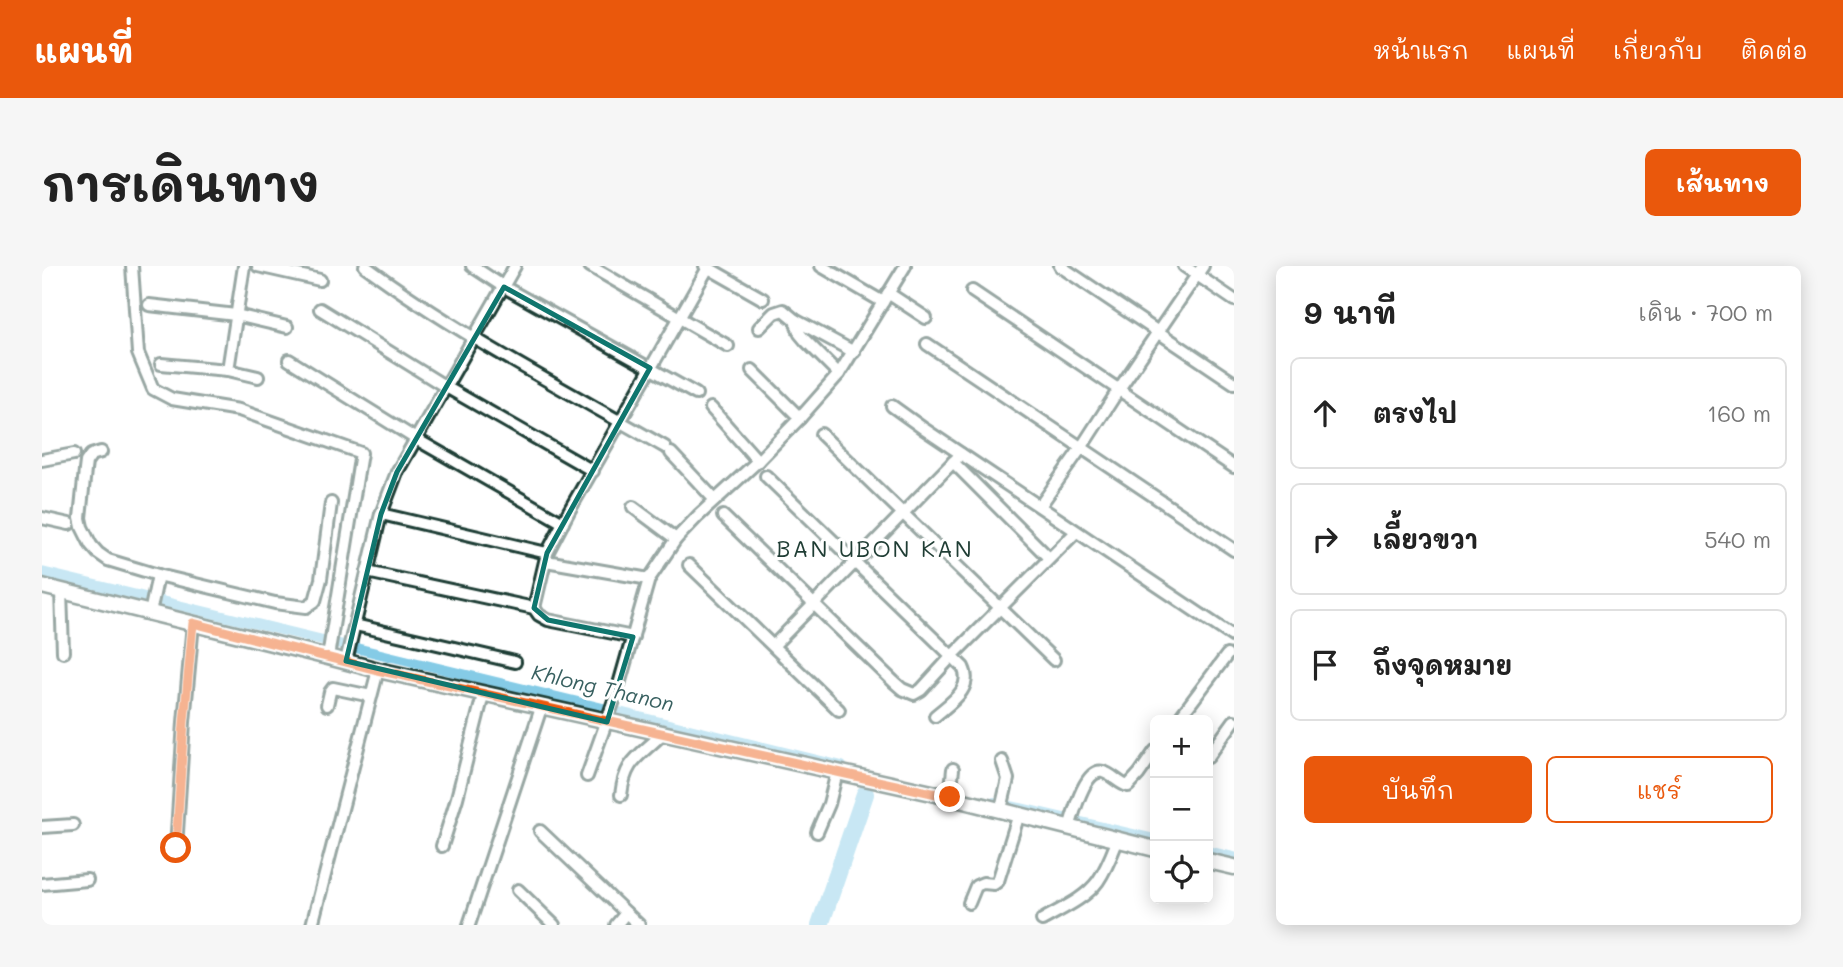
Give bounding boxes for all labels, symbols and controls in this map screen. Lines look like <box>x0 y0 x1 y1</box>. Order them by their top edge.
text: แผนที่ <box>35 28 133 71</box>
text: หน้าแรก <box>1373 34 1469 65</box>
text: แผนที่ <box>1507 34 1575 65</box>
text: เกี่ยวกับ <box>1613 34 1703 65</box>
text: ติดต่อ <box>1741 34 1808 65</box>
button: เส้นทาง <box>1645 149 1801 216</box>
text: การเดินทาง <box>42 151 319 214</box>
text: 9 นาที <box>1304 292 1396 332</box>
text: เดิน · 700 m <box>1639 297 1773 327</box>
icon: ahead <box>1306 394 1344 432</box>
text: ตรงไป <box>1373 396 1457 430</box>
text: 160 m <box>1707 398 1771 428</box>
icon: right <box>1306 520 1344 558</box>
text: เลี้ยวขวา <box>1373 522 1478 556</box>
text: 540 m <box>1704 524 1771 554</box>
district label: BAN UBON KAN <box>776 533 974 563</box>
icon: arrive <box>1306 646 1344 684</box>
text: ถึงจุดหมาย <box>1373 648 1512 682</box>
water label: Khlong Thanon <box>529 658 677 716</box>
map controls <box>1150 715 1213 904</box>
button: + <box>1150 715 1213 778</box>
button: บันทึก <box>1304 756 1532 823</box>
button: แชร์ <box>1546 756 1773 823</box>
button: − <box>1150 778 1213 841</box>
route end <box>934 781 965 812</box>
route start <box>160 832 191 863</box>
button: locate <box>1150 841 1213 904</box>

